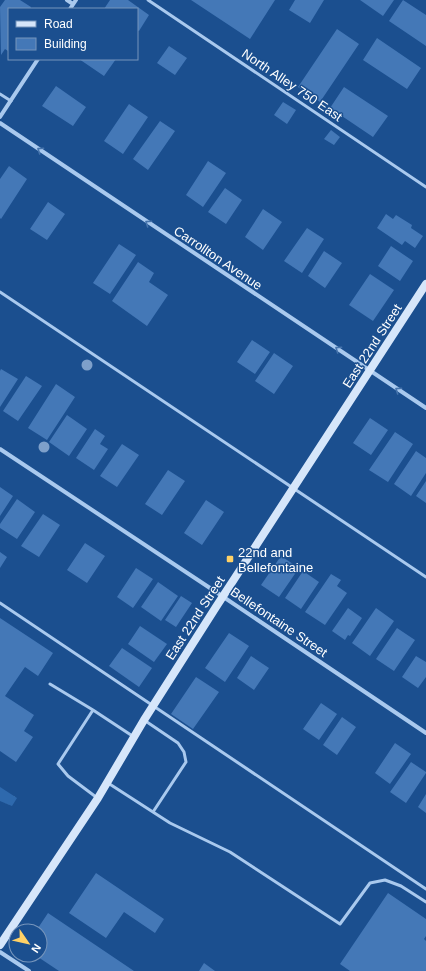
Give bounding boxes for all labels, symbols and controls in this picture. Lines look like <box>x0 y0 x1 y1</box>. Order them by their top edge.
legend <box>8 8 138 60</box>
text: Road <box>44 17 73 31</box>
text: Building <box>44 37 87 51</box>
street label: North Alley 750 East <box>239 46 345 124</box>
one-way arrow <box>37 147 44 155</box>
one-way arrow <box>145 220 152 227</box>
street label: Carrollton Avenue <box>171 223 265 293</box>
street label: East 22nd Street <box>339 301 405 391</box>
one-way arrow <box>335 347 342 354</box>
one-way arrow <box>395 387 402 395</box>
place label: 22nd and Bellefontaine <box>238 545 313 575</box>
marker: 22nd and Bellefontaine <box>225 554 235 564</box>
street label: East 22nd Street <box>162 573 228 663</box>
street label: Bellefontaine Street <box>228 584 331 660</box>
north arrow <box>8 923 48 963</box>
text: N <box>29 942 43 955</box>

